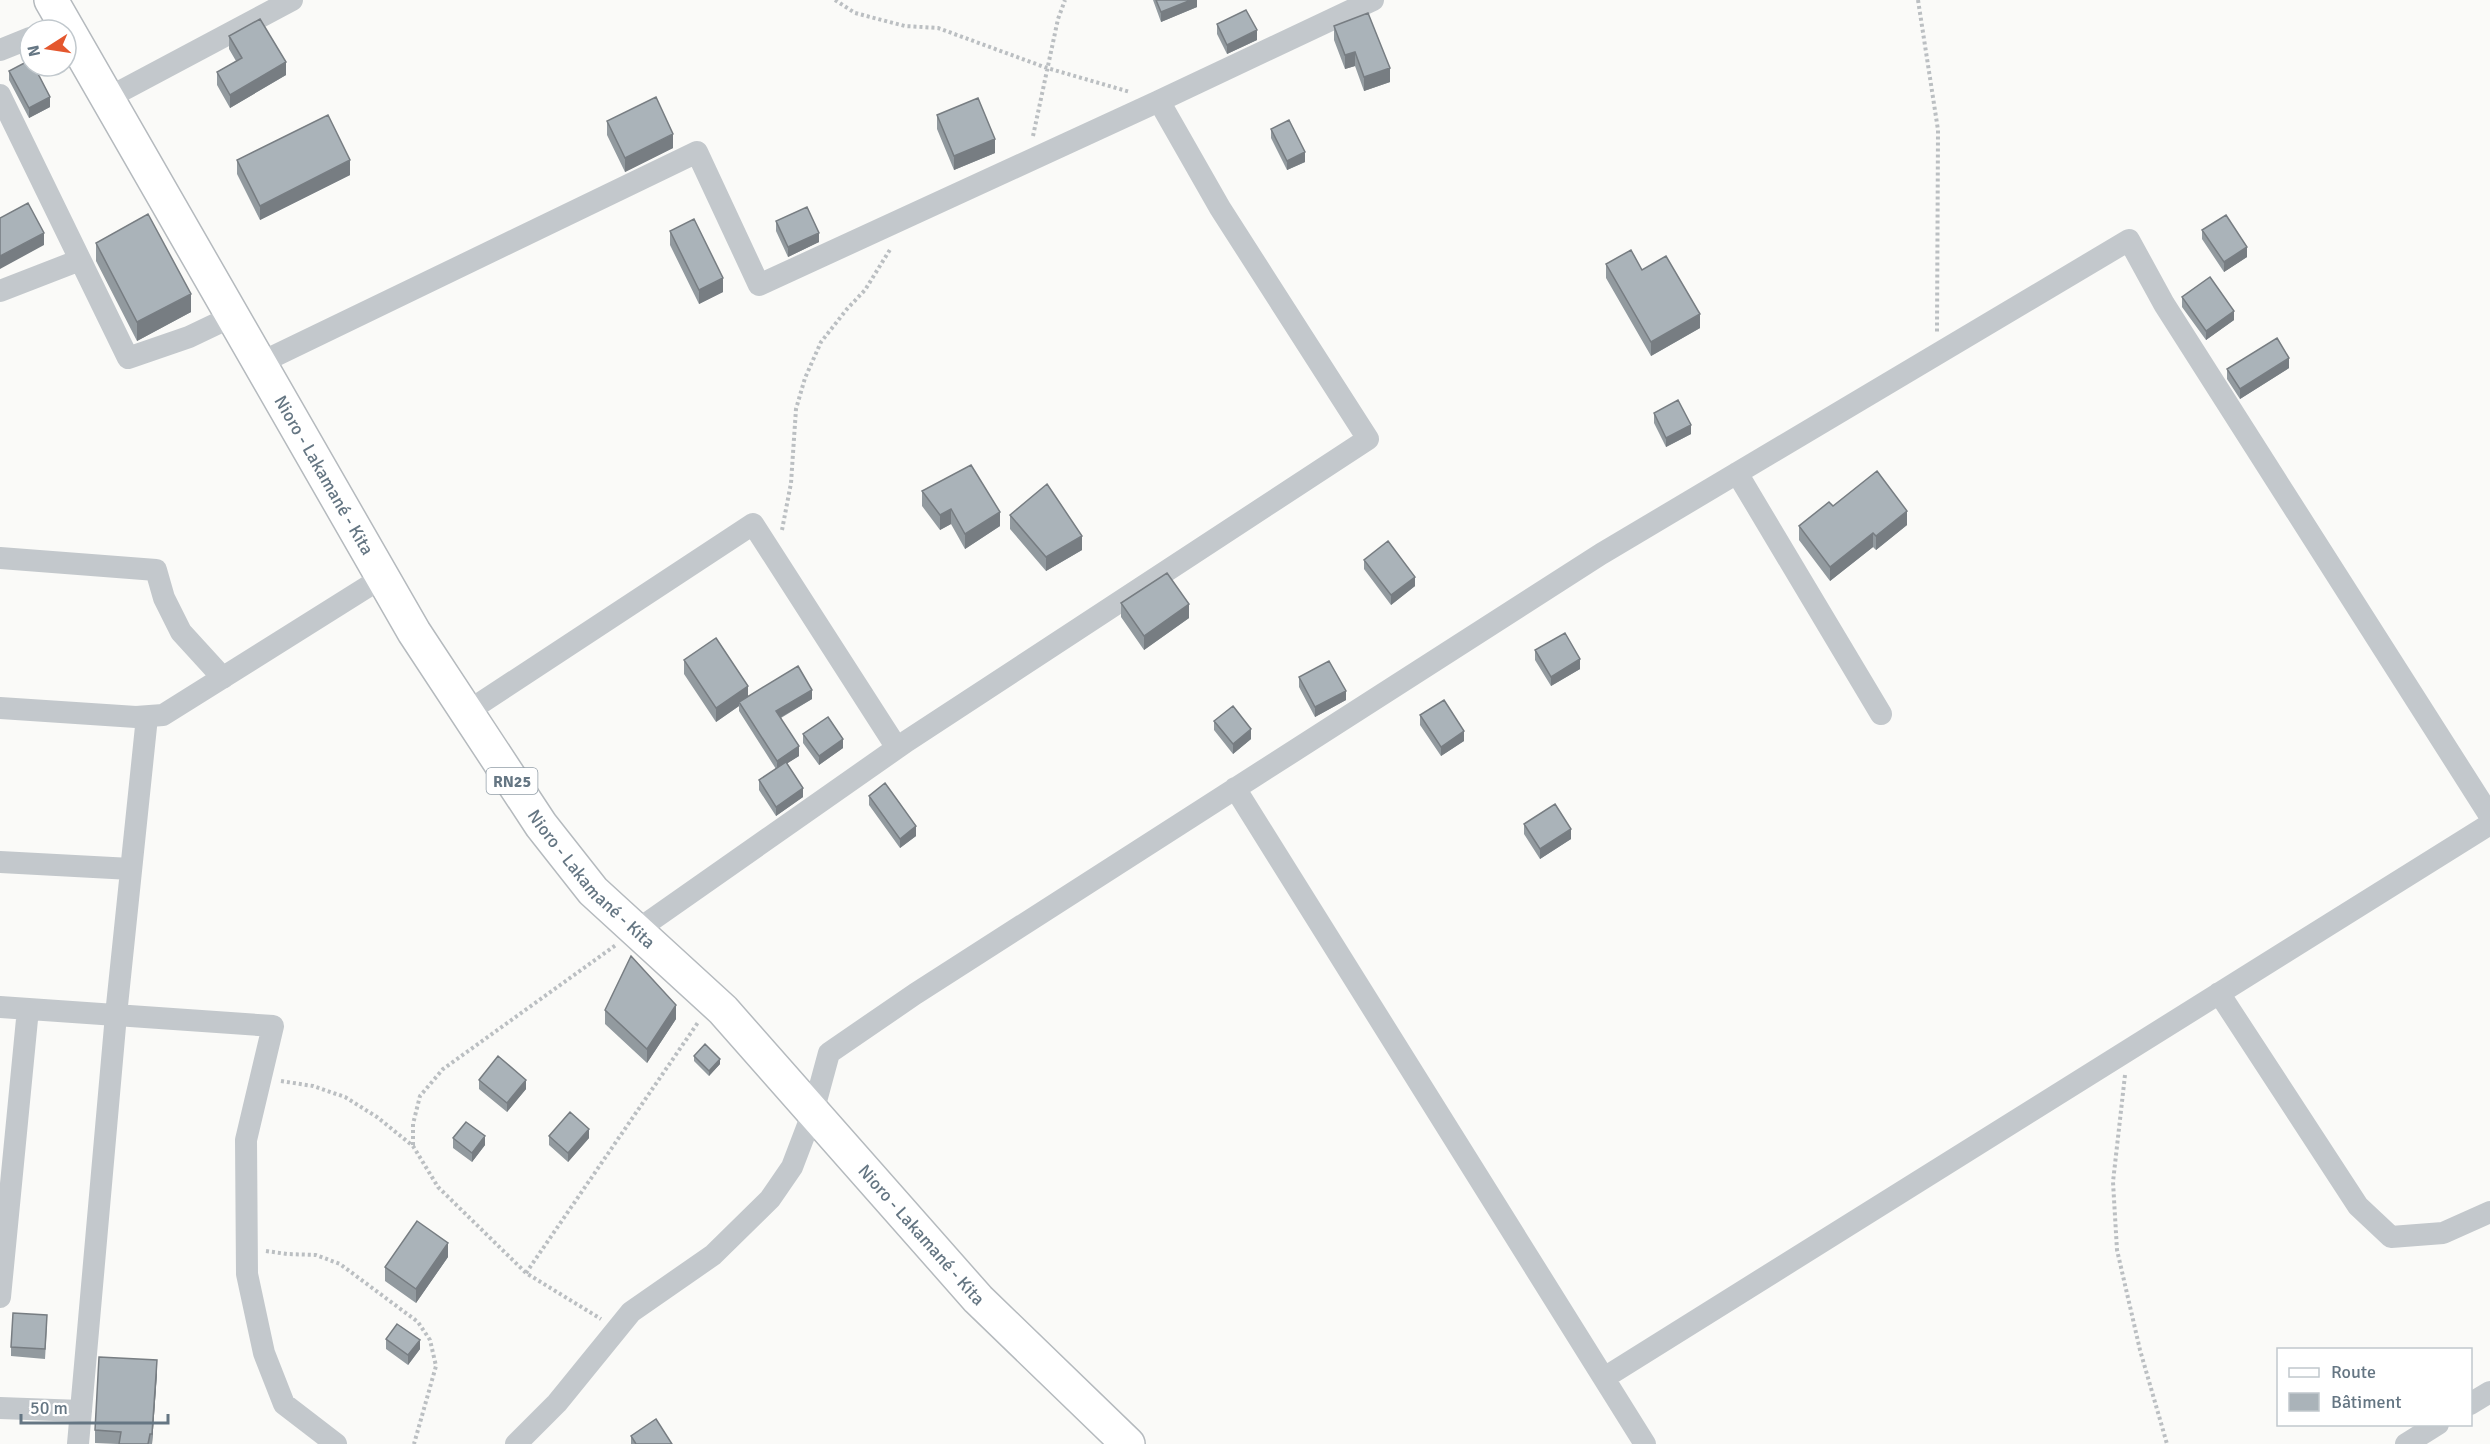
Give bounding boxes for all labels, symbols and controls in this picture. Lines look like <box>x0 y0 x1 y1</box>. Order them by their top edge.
north arrow <box>18 18 78 78</box>
text: N <box>23 43 45 58</box>
street label: Nioro - Lakamané - Kita <box>269 391 378 559</box>
road number: RN25 <box>486 768 538 794</box>
street label: Nioro - Lakamané - Kita <box>523 805 660 953</box>
street label: Nioro - Lakamané - Kita <box>853 1160 989 1310</box>
legend <box>2277 1348 2472 1426</box>
text: Route <box>2331 1361 2376 1383</box>
scale bar <box>21 1387 168 1425</box>
text: Bâtiment <box>2331 1391 2402 1413</box>
text: 50 m <box>30 1397 68 1419</box>

